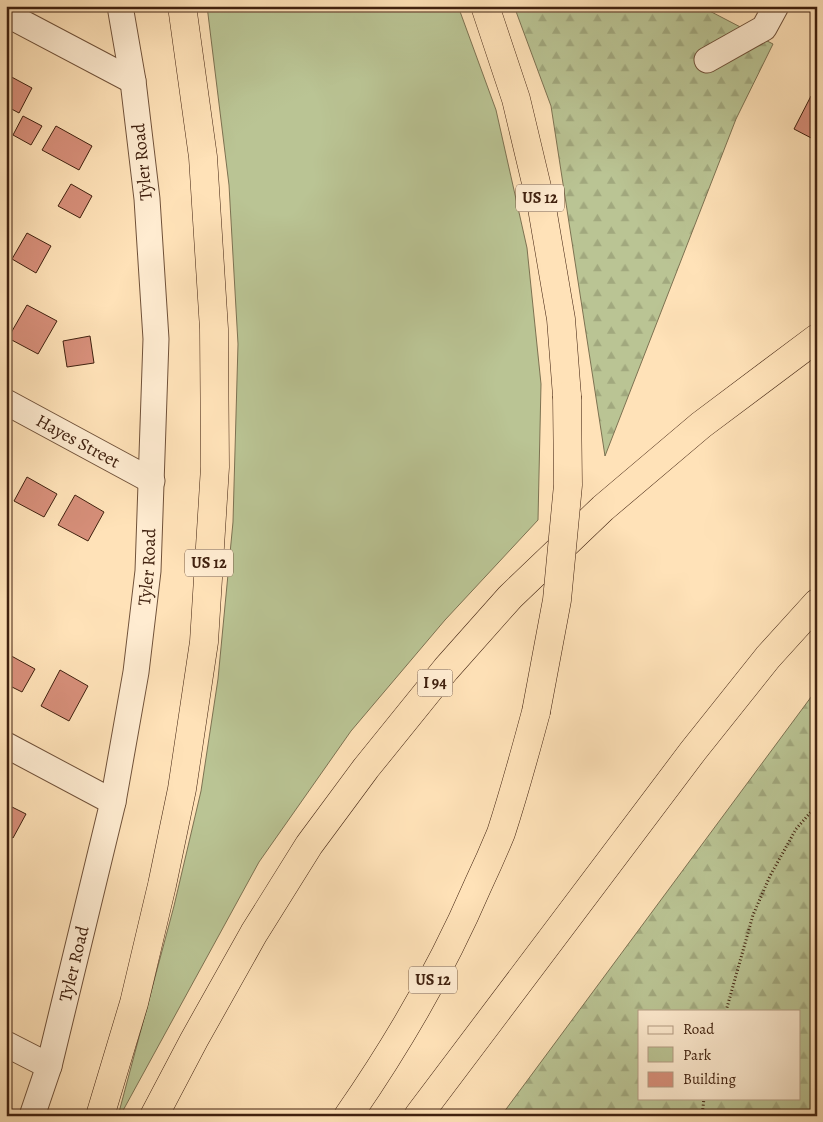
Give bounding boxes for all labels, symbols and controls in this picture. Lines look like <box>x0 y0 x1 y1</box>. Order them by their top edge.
street label: Tyler Road <box>126 122 158 202</box>
road number: US 12 <box>516 184 564 212</box>
street label: Hayes Street <box>32 409 124 474</box>
street label: Tyler Road <box>132 528 161 607</box>
road number: US 12 <box>185 550 233 576</box>
road number: I 94 <box>418 670 452 696</box>
street label: Tyler Road <box>53 923 95 1004</box>
road number: US 12 <box>409 966 457 994</box>
legend <box>638 1010 800 1100</box>
text: Road <box>683 1019 715 1039</box>
text: Park <box>683 1045 712 1065</box>
text: Building <box>683 1069 736 1089</box>

